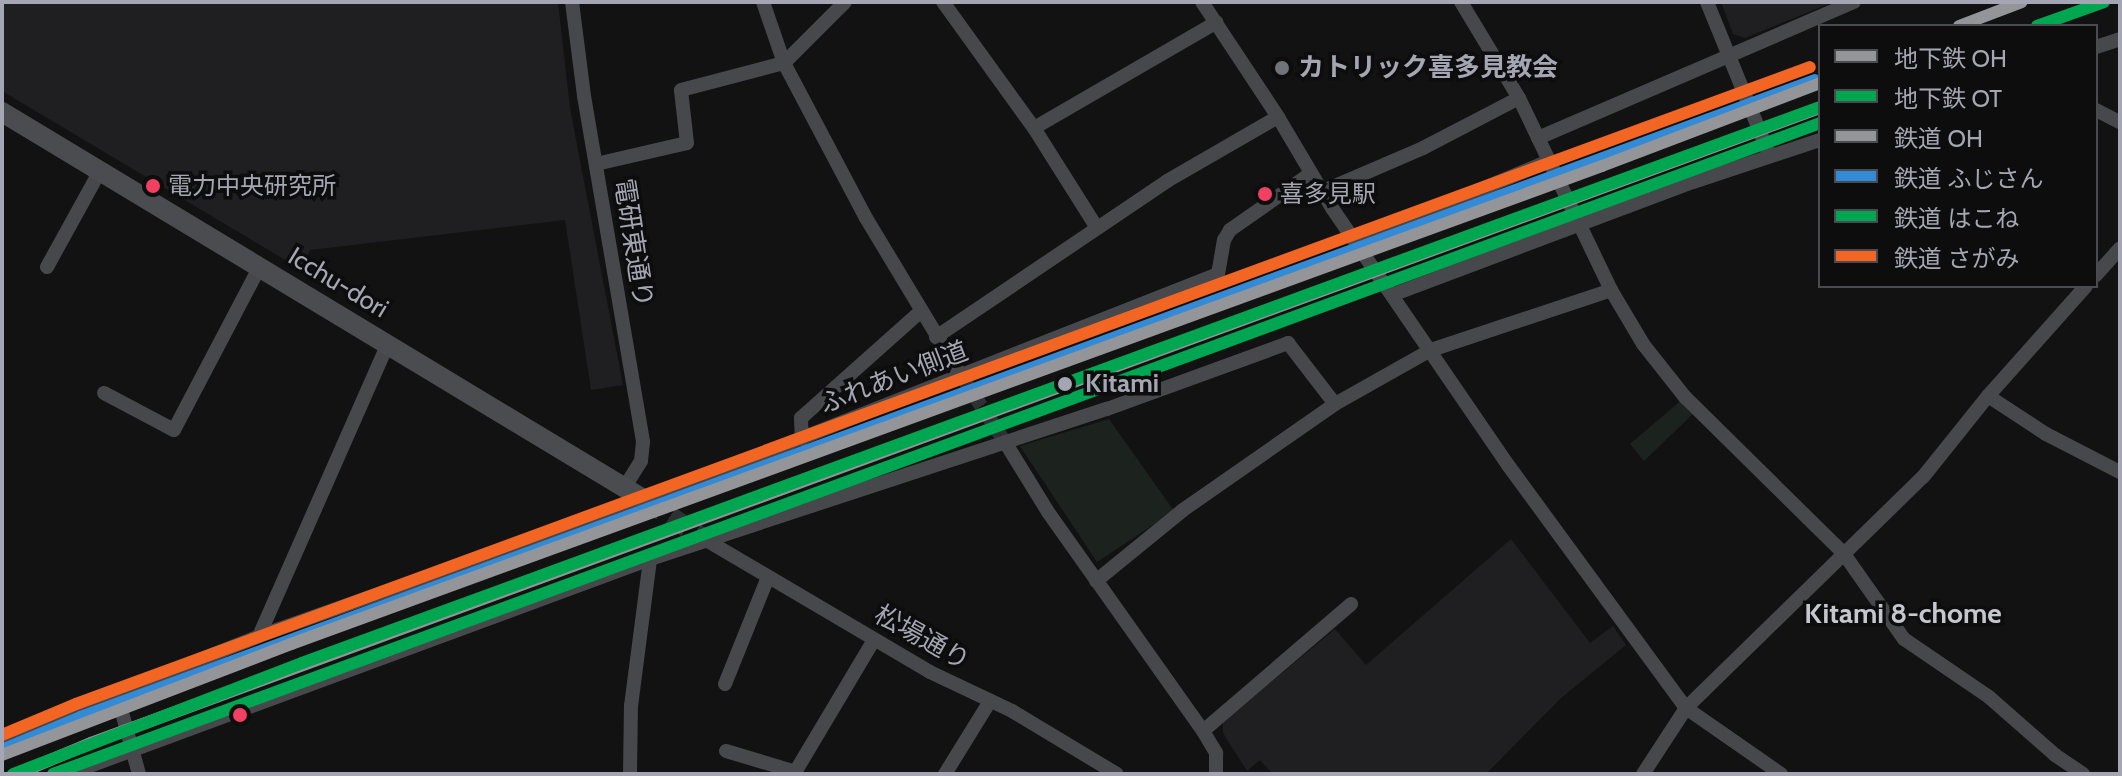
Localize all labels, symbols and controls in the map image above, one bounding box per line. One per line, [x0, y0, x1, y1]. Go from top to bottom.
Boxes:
legend [1818, 24, 2098, 288]
text: 地下鉄 OH [1894, 44, 2007, 73]
place label: カトリック喜多見教会 [1298, 52, 1558, 84]
marker: カトリック喜多見教会 [1273, 59, 1291, 77]
text: 地下鉄 OT [1894, 84, 2002, 113]
text: 鉄道 OH [1894, 124, 1983, 153]
text: 鉄道 ふじさん [1894, 164, 2043, 193]
place label: 電力中央研究所 [168, 172, 336, 200]
street label: 電研東通り [607, 176, 659, 310]
marker: 電力中央研究所 [145, 178, 161, 194]
place label: 喜多見駅 [1280, 180, 1376, 208]
marker: 喜多見駅 [1257, 186, 1273, 202]
text: 鉄道 はこね [1894, 204, 2019, 233]
street label: Icchu-dori [282, 241, 394, 325]
text: 鉄道 さがみ [1894, 244, 2019, 273]
street label: ふれあい側道 [816, 335, 972, 421]
place label: Kitami [1085, 368, 1159, 400]
marker: Kitami [1052, 371, 1078, 397]
district label: Kitami 8-chome [1804, 596, 2002, 630]
street label: 松場通り [869, 599, 975, 677]
unlabelled marker [232, 707, 248, 723]

